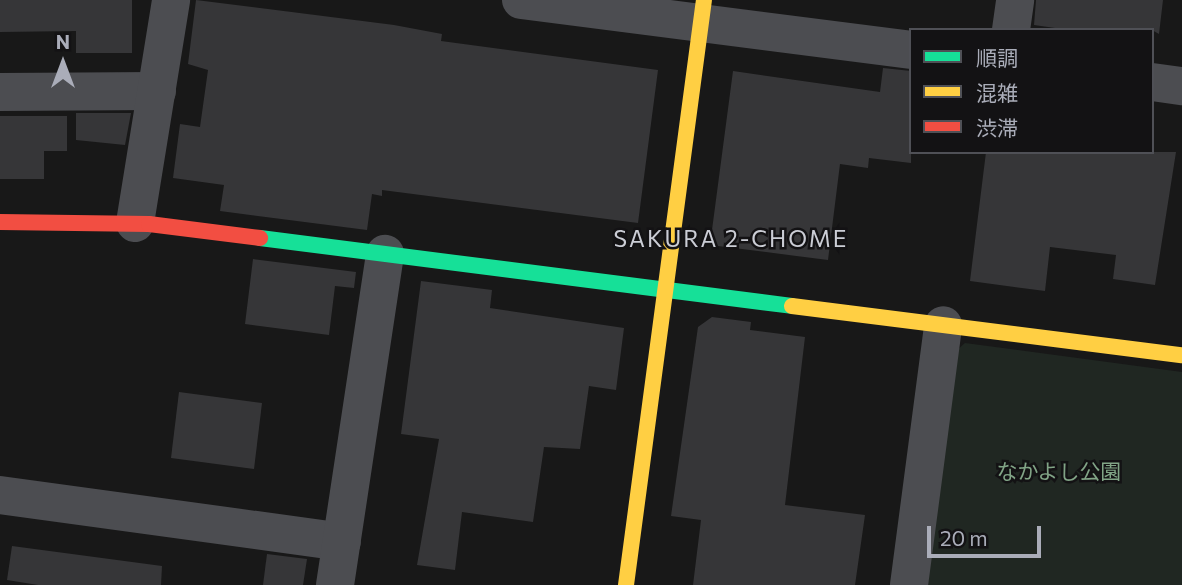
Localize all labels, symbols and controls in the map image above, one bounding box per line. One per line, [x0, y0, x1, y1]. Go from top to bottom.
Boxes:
north arrow [28, 28, 98, 98]
legend [909, 28, 1154, 154]
text: N [56, 30, 70, 53]
text: 順調 [976, 45, 1018, 70]
text: 混雑 [976, 80, 1018, 105]
text: 渋滞 [976, 115, 1018, 140]
district label: SAKURA 2-CHOME [615, 224, 847, 252]
park label: なかよし公園 [996, 458, 1122, 484]
scale bar [930, 512, 1044, 556]
text: 20 m [940, 525, 988, 550]

